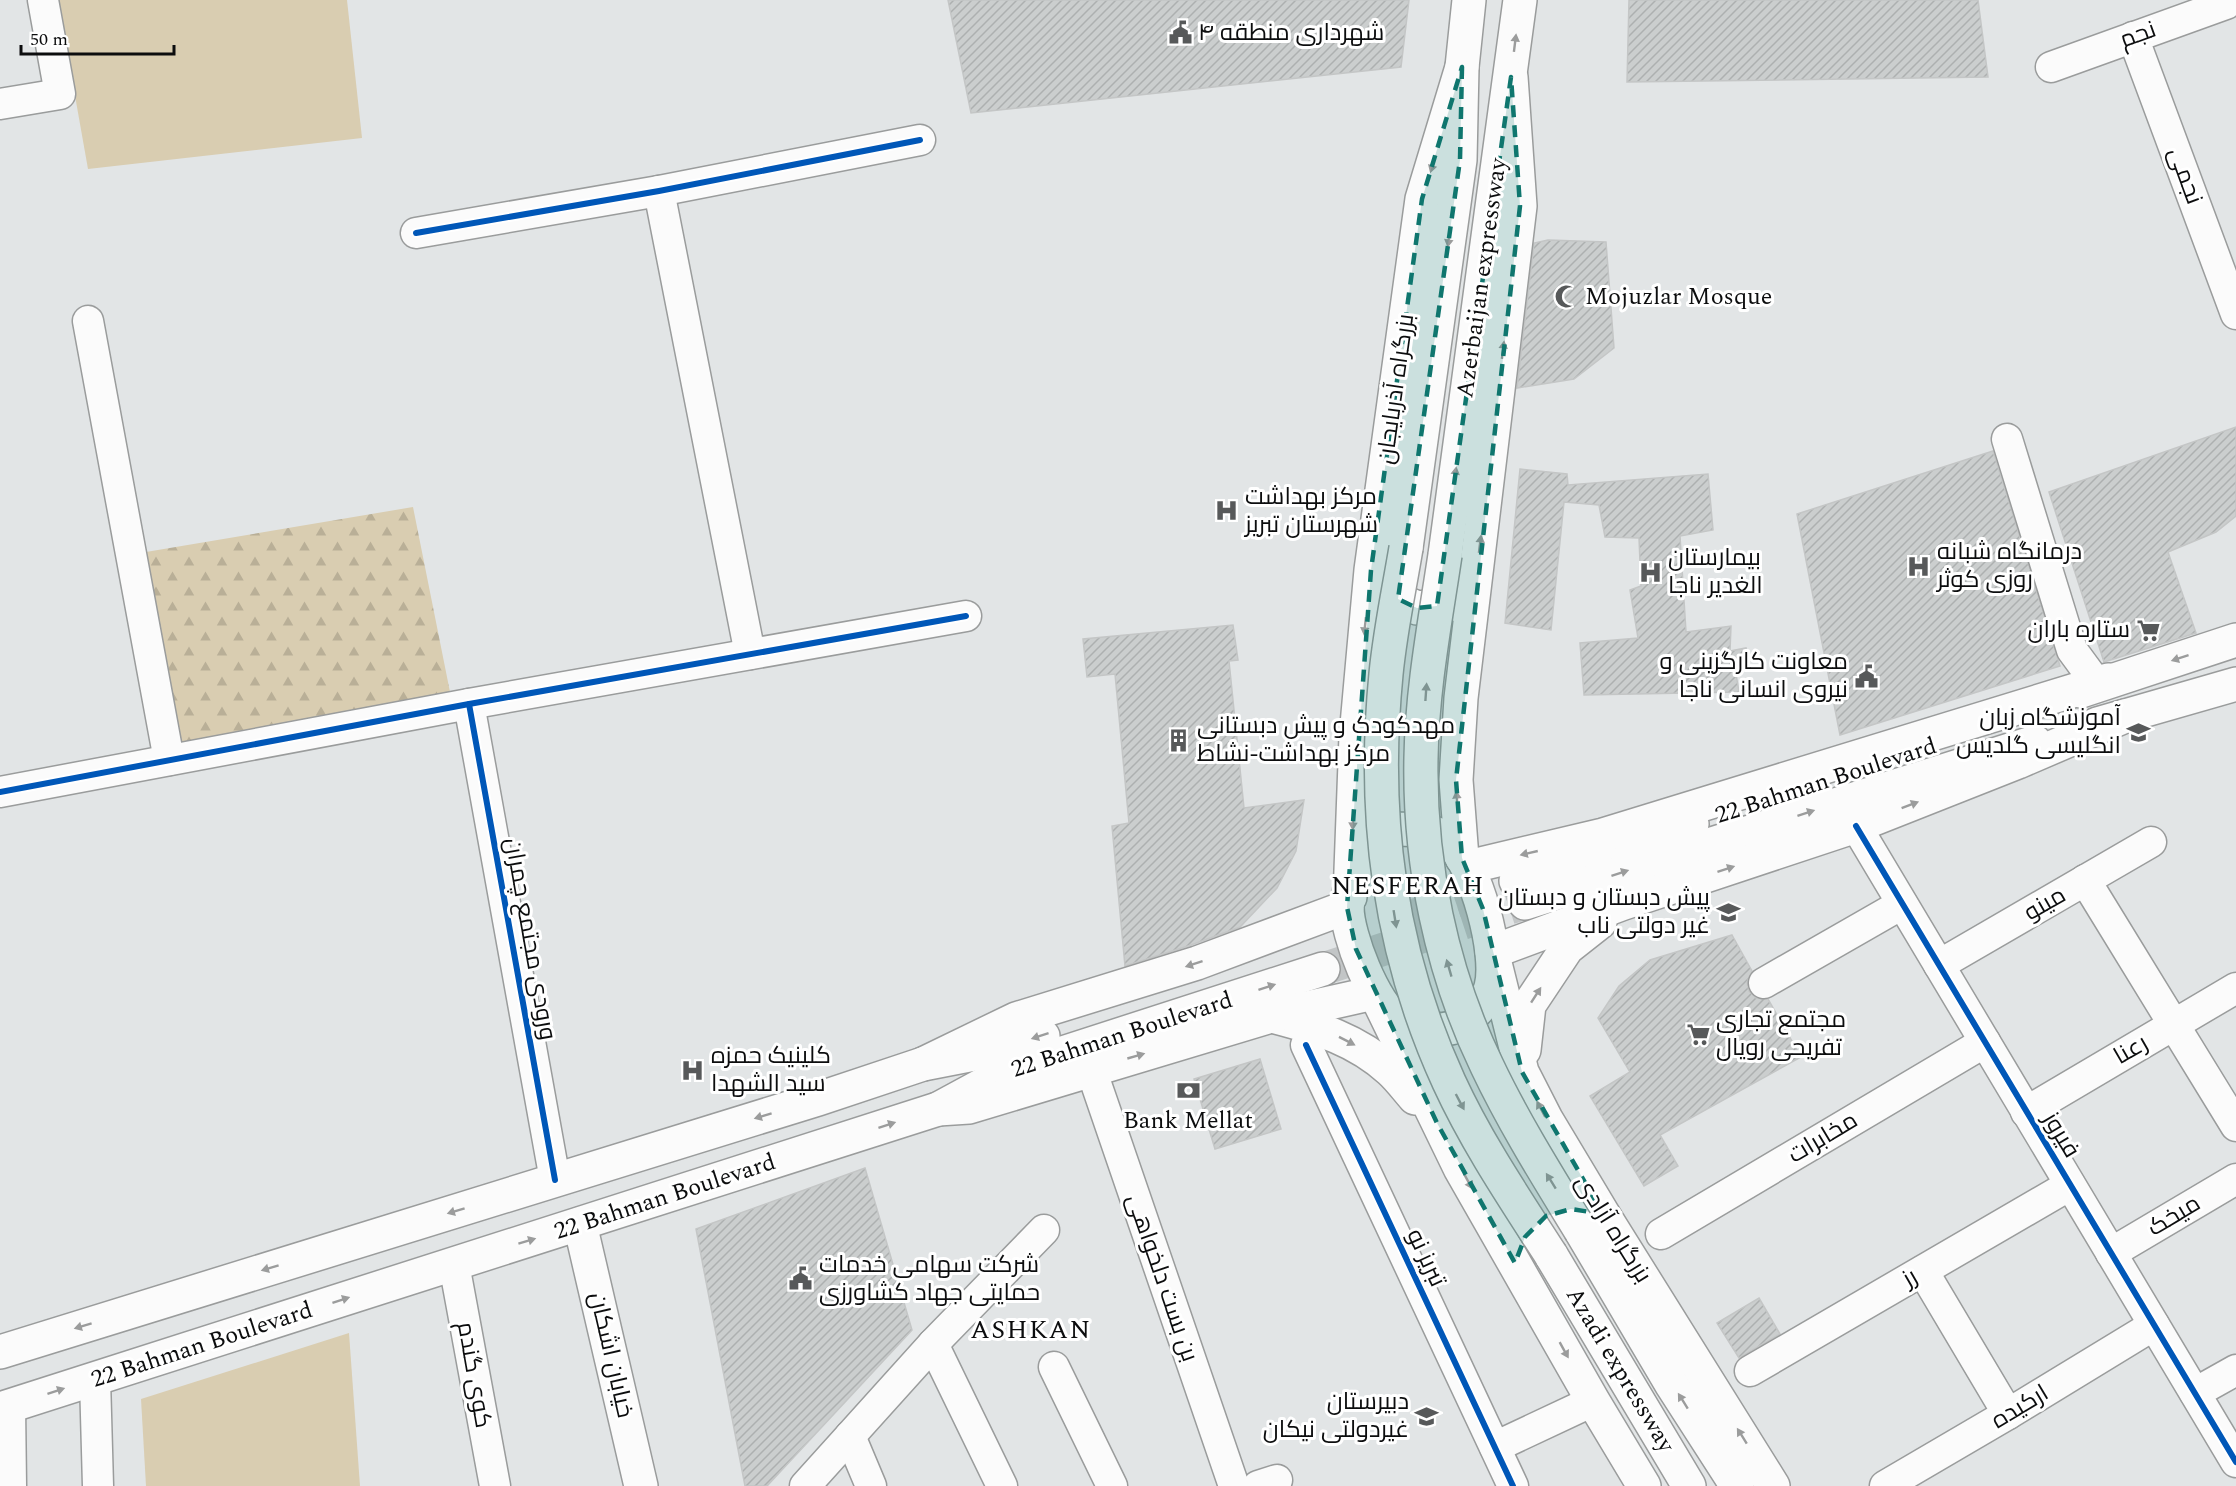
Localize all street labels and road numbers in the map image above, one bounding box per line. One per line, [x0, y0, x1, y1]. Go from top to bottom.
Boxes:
street label: نجم [2115, 12, 2161, 58]
street label: نجمی [2158, 142, 2212, 210]
street label: Azerbaijan expressway [1447, 154, 1517, 400]
street label: بزرگراه آذربایجان [1368, 311, 1424, 467]
street label: 22 Bahman Boulevard [1711, 728, 1941, 834]
street label: ورودی مجتمع چمران [494, 835, 566, 1043]
street label: مینو [2017, 878, 2073, 930]
street label: 22 Bahman Boulevard [1007, 982, 1237, 1088]
street label: رعنا [2107, 1026, 2155, 1074]
street label: مخابرات [1781, 1103, 1865, 1173]
street label: فیروز [2032, 1103, 2089, 1165]
street label: 22 Bahman Boulevard [550, 1144, 780, 1250]
street label: بزرگراه آزادی [1565, 1168, 1661, 1290]
street label: میخک [2140, 1186, 2208, 1246]
street label: بن بست دلخواهی [1116, 1189, 1208, 1367]
street label: تبریز نو [1397, 1223, 1455, 1294]
street label: رز [1894, 1259, 1924, 1298]
street label: Azadi expressway [1556, 1280, 1684, 1461]
street label: خیابان اشکان [579, 1289, 643, 1421]
street label: 22 Bahman Boulevard [87, 1292, 317, 1398]
street label: کوی گندم [447, 1319, 501, 1431]
street label: ارکیده [1984, 1376, 2056, 1438]

